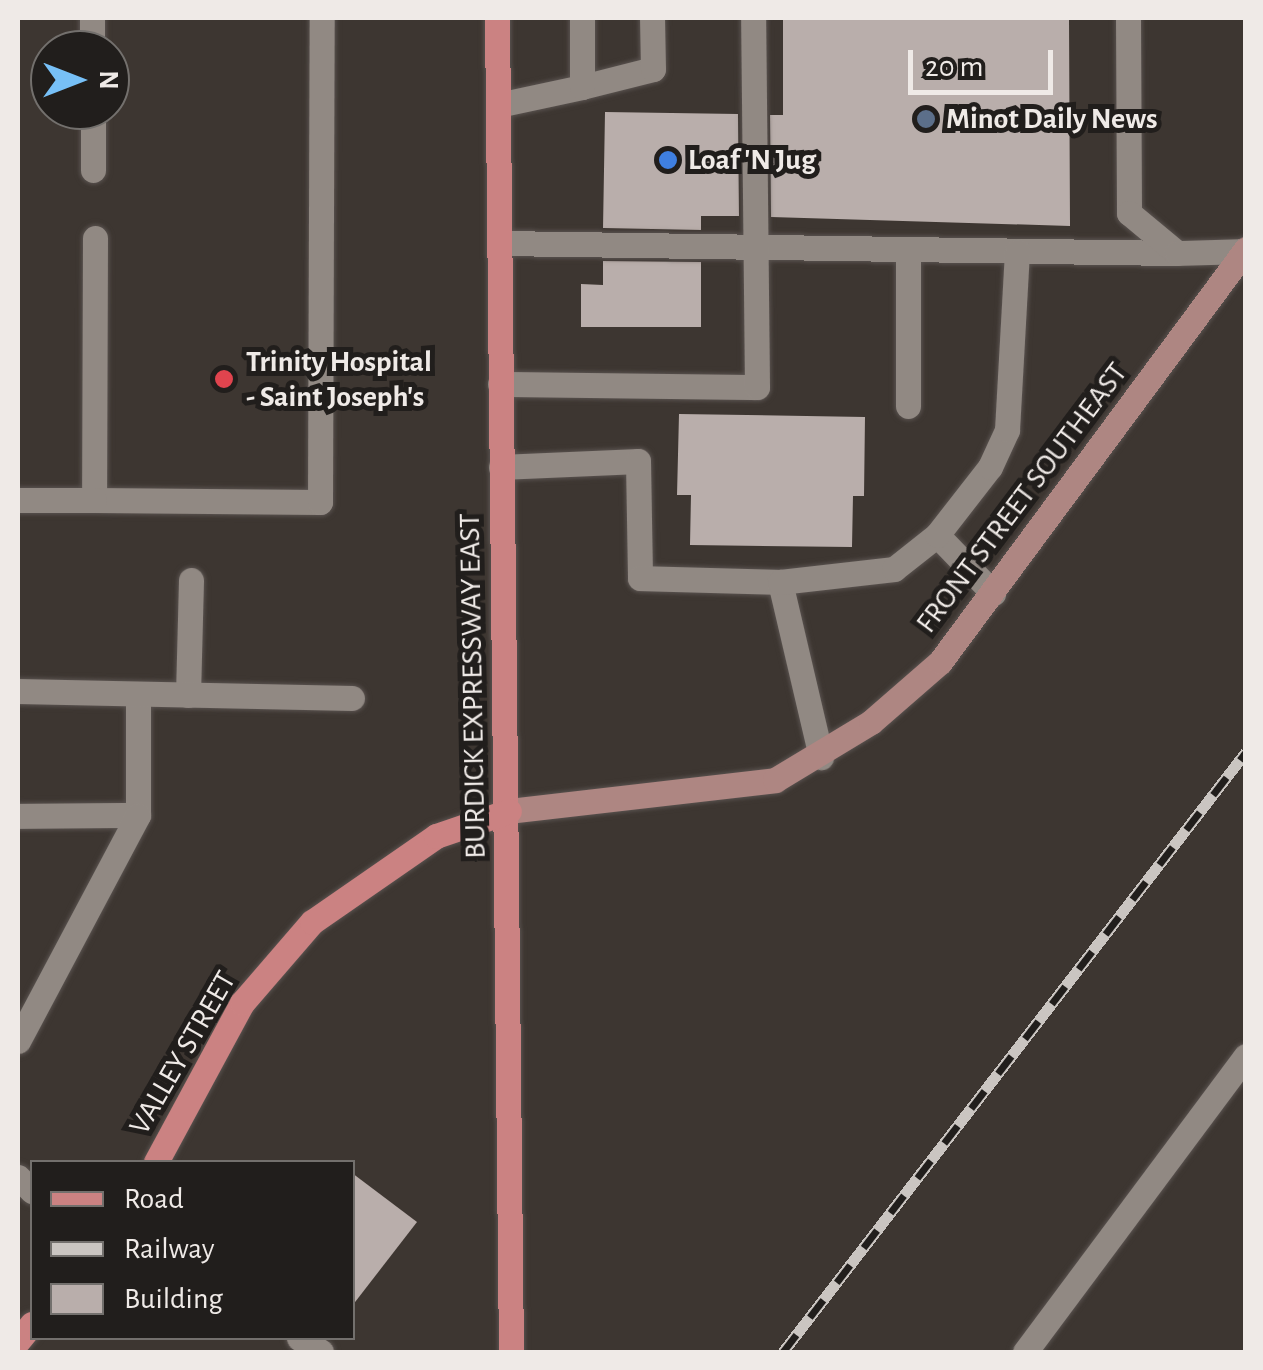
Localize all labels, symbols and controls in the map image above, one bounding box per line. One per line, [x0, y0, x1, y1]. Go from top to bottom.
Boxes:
north arrow [30, 30, 130, 130]
scale bar [913, 30, 1058, 92]
text: 20 m [925, 52, 983, 82]
text: N [94, 70, 122, 90]
place label: Minot Daily News [946, 101, 1158, 137]
marker: Minot Daily News [915, 108, 937, 130]
place label: Loaf 'N Jug [688, 142, 816, 178]
marker: Loaf 'N Jug [657, 149, 679, 171]
place label: Trinity Hospital - Saint Joseph's [246, 344, 432, 414]
street label: FRONT STREET SOUTHEAST [909, 356, 1135, 640]
marker: Trinity Hospital - Saint Joseph's [211, 366, 237, 392]
street label: BURDICK EXPRESSWAY EAST [452, 513, 494, 859]
street label: VALLEY STREET [122, 965, 244, 1141]
legend [30, 1160, 355, 1340]
text: Road [124, 1184, 184, 1214]
text: Railway [124, 1234, 215, 1264]
text: Building [124, 1284, 223, 1314]

